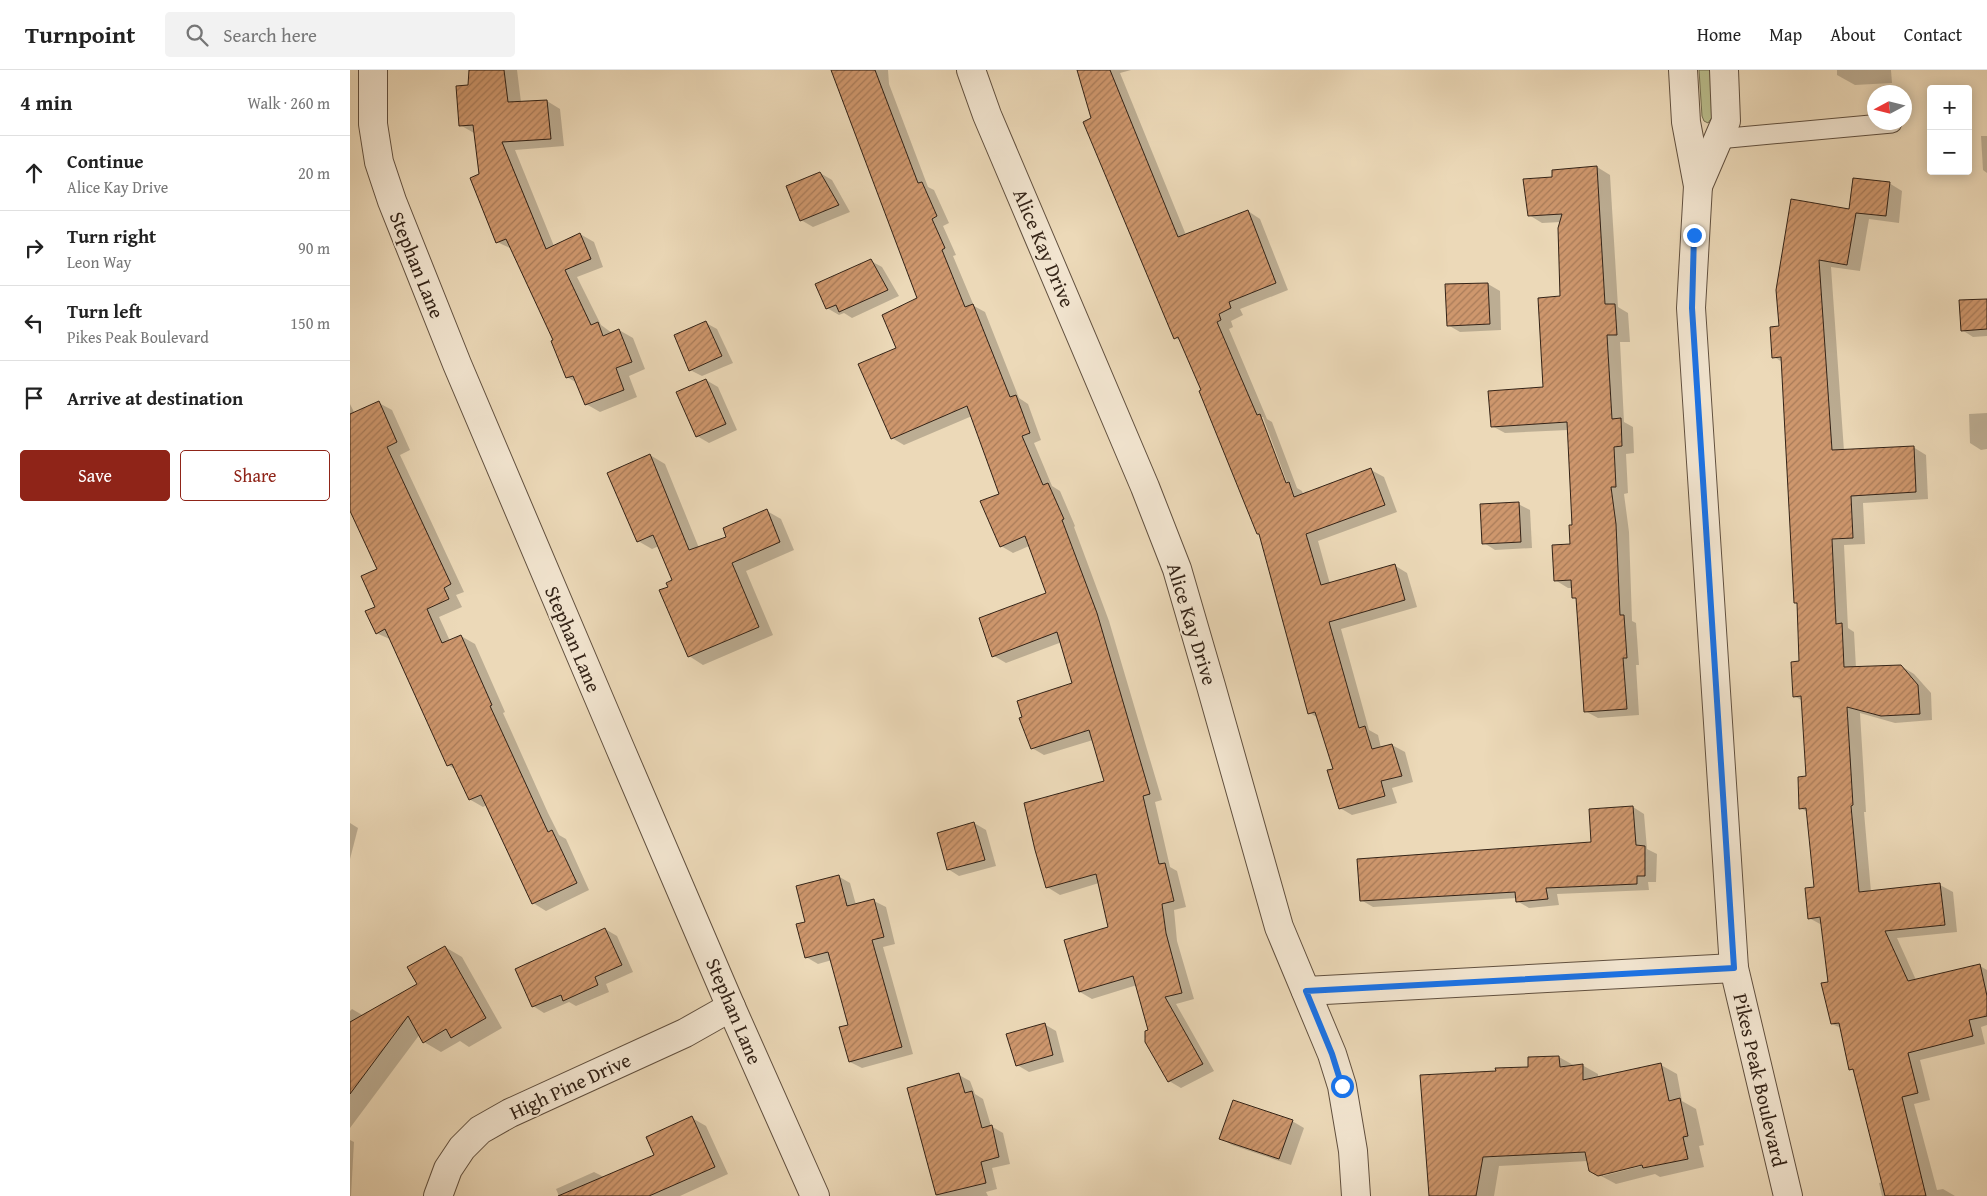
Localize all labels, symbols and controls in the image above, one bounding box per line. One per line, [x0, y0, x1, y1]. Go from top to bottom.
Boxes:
search box [165, 12, 515, 57]
text: Turnpoint [25, 17, 135, 52]
icon: search [183, 21, 211, 49]
text: Search here [223, 21, 317, 49]
text: Home [1697, 21, 1741, 48]
text: Map [1769, 21, 1802, 48]
text: About [1830, 21, 1876, 48]
text: Contact [1904, 21, 1962, 48]
north arrow [1867, 85, 1912, 130]
map controls [1927, 85, 1972, 175]
button: + [1927, 85, 1972, 130]
text: 4 min [20, 87, 72, 118]
text: Walk · 260 m [247, 91, 330, 115]
button: − [1927, 130, 1972, 175]
text: Continue [67, 147, 144, 175]
icon: ahead [20, 159, 48, 187]
text: 20 m [298, 161, 330, 185]
text: Alice Kay Drive [67, 175, 168, 199]
street label: Alice Kay Drive [1006, 184, 1083, 312]
street label: Stephan Lane [383, 207, 452, 323]
text: Turn right [67, 222, 156, 250]
route end [1683, 224, 1706, 247]
icon: right [20, 234, 48, 262]
text: 90 m [298, 236, 330, 260]
text: Leon Way [67, 250, 131, 274]
text: Turn left [67, 297, 142, 325]
icon: left [20, 309, 48, 337]
text: 150 m [290, 311, 330, 335]
text: Pikes Peak Boulevard [67, 325, 209, 349]
icon: arrive [20, 384, 48, 412]
text: Arrive at destination [67, 384, 243, 412]
button: Save [20, 450, 170, 501]
button: Share [180, 450, 330, 501]
street label: Alice Kay Drive [1160, 559, 1225, 689]
street label: Stephan Lane [538, 581, 609, 697]
street label: Stephan Lane [699, 953, 770, 1069]
street label: Pikes Peak Boulevard [1726, 990, 1795, 1170]
street label: High Pine Drive [504, 1045, 635, 1126]
route start [1331, 1075, 1354, 1098]

